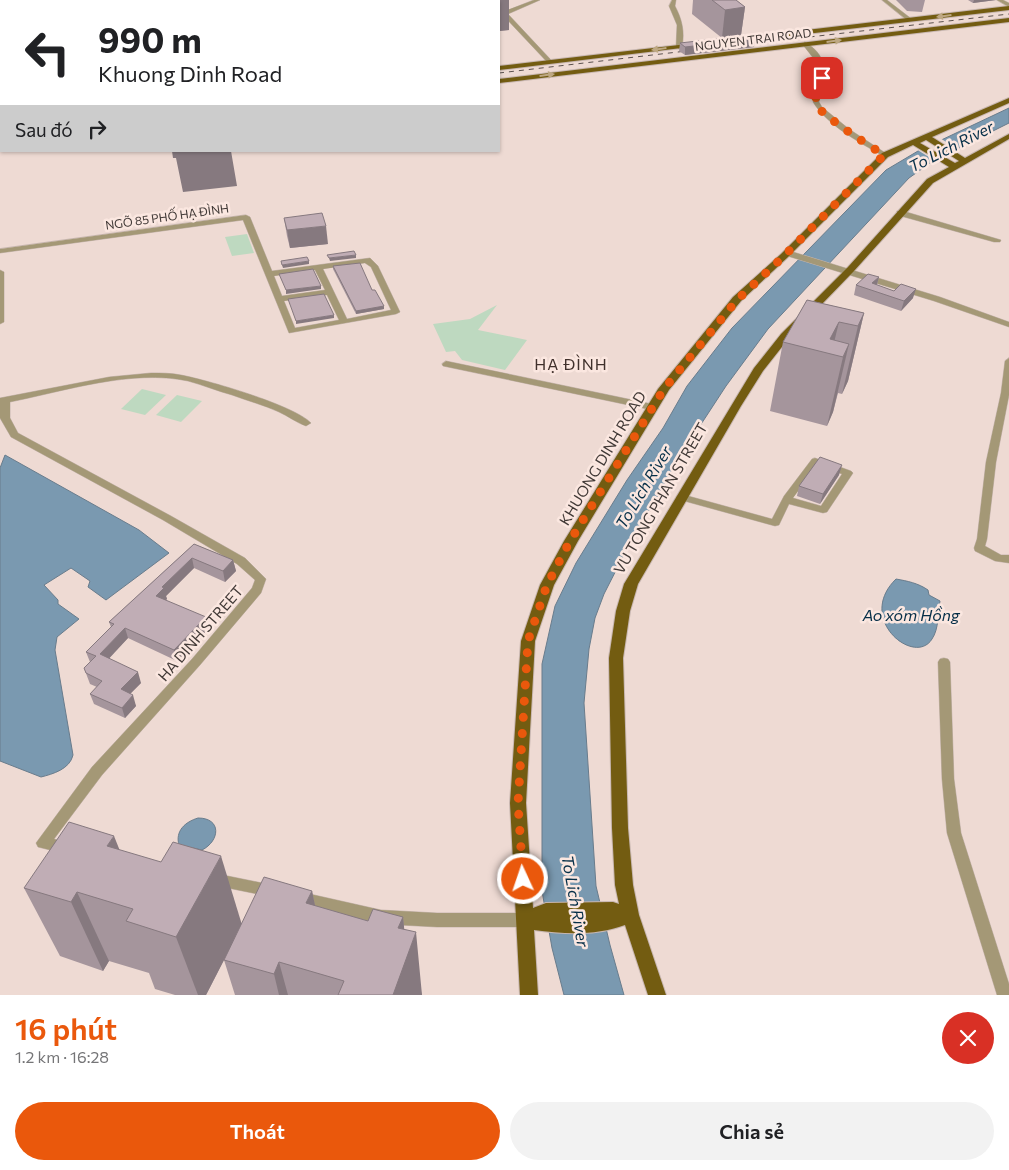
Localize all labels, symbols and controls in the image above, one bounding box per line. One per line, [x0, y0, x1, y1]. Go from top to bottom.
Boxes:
one-way arrow [936, 12, 952, 20]
text: 990 m [98, 17, 202, 60]
icon: left [15, 20, 80, 85]
street label: NGUYEN TRAI ROAD [694, 25, 812, 53]
one-way arrow [826, 37, 842, 45]
one-way arrow [651, 45, 667, 53]
pin [801, 57, 843, 99]
text: Khuong Dinh Road [98, 60, 282, 87]
icon: arrive [808, 64, 836, 92]
one-way arrow [539, 71, 555, 79]
icon: right [83, 115, 111, 143]
water label: To Lich River [905, 116, 997, 176]
text: Sau đó [15, 118, 73, 141]
street label: NGÕ 85 PHỐ HẠ ĐÌNH [104, 199, 230, 232]
district label: HẠ ĐÌNH [534, 354, 608, 373]
street label: KHUONG DINH ROAD [555, 388, 649, 528]
street label: VU TONG PHAN STREET [609, 419, 711, 577]
water label: To Lich River [611, 442, 675, 532]
street label: HA DINH STREET [154, 581, 247, 684]
water label: Ao xóm Hồng [861, 605, 961, 624]
position arrow [496, 852, 548, 904]
water label: To Lich River [559, 854, 594, 949]
text: 16 phút [15, 1009, 117, 1046]
button: close [942, 1012, 994, 1064]
text: 1.2 km · 16:28 [15, 1047, 109, 1066]
button: Thoát [15, 1102, 500, 1160]
button: Chia sẻ [510, 1102, 994, 1160]

